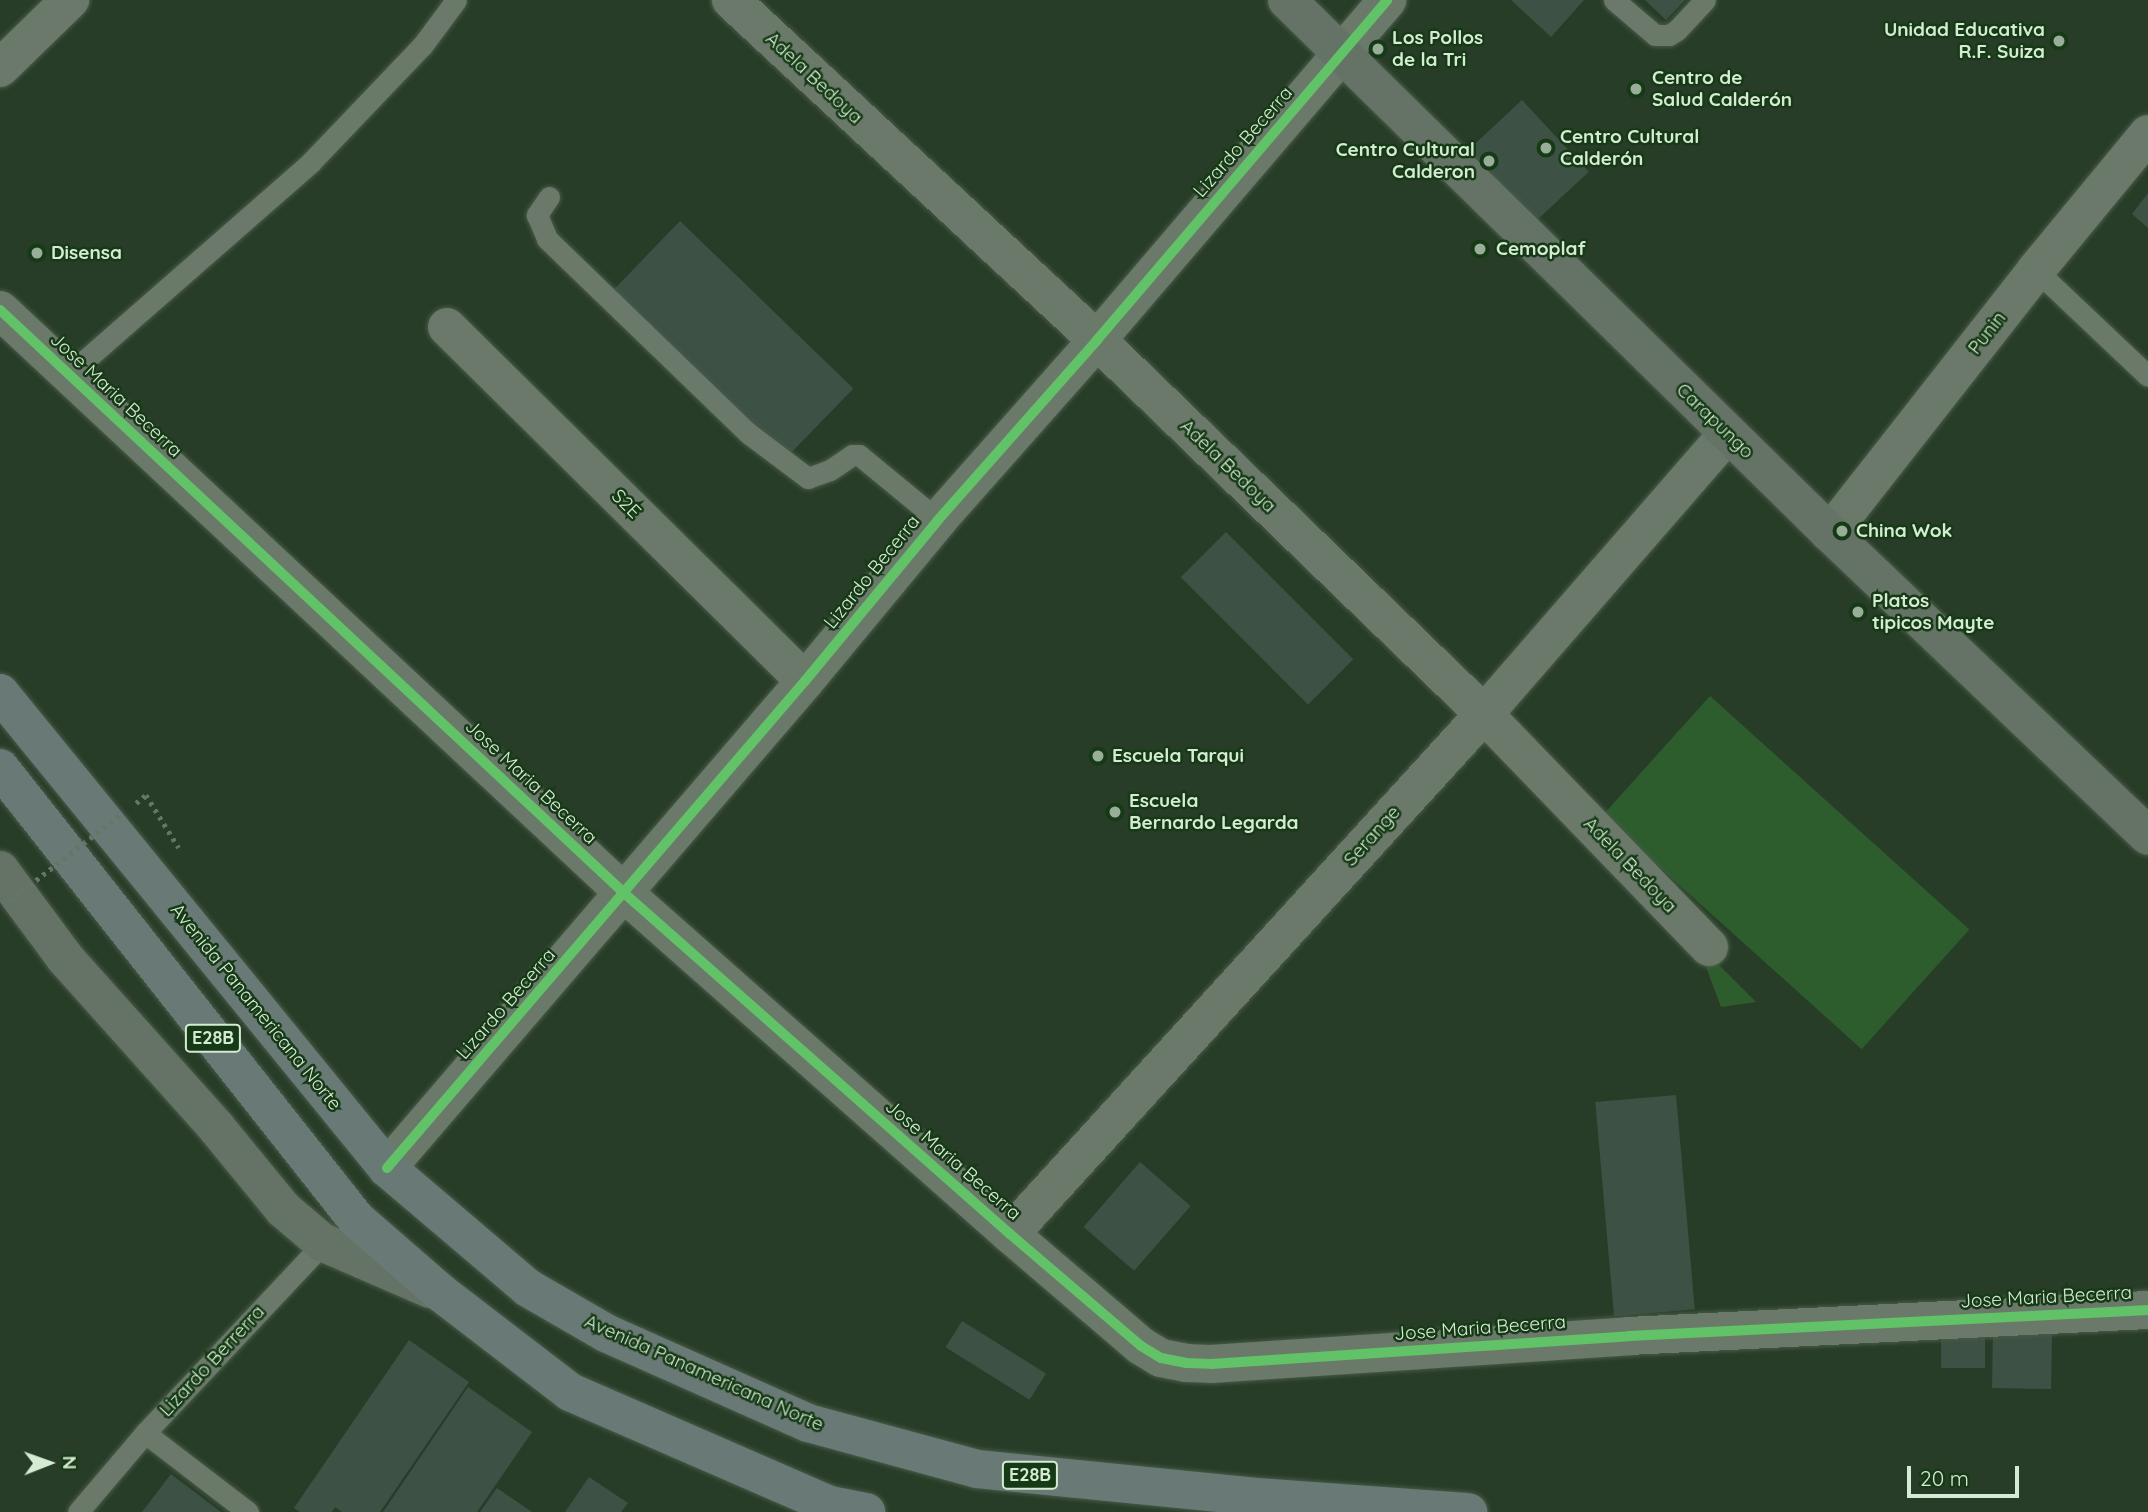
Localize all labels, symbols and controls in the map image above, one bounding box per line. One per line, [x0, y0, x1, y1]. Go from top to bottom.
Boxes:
place label: Unidad Educativa R.F. Suiza [1884, 19, 2045, 63]
street label: Adela Bedoya [761, 27, 867, 129]
place label: Los Pollos de la Tri [1392, 27, 1483, 71]
marker: Unidad Educativa R.F. Suiza [2051, 33, 2067, 49]
marker: Los Pollos de la Tri [1370, 41, 1386, 57]
place label: Centro de Salud Calderón [1652, 67, 1792, 111]
marker: Centro de Salud Calderón [1626, 79, 1646, 99]
street label: Lizardo Becerra [1189, 82, 1297, 202]
place label: Centro Cultural Calderón [1560, 126, 1699, 170]
place label: Centro Cultural Calderon [1336, 139, 1475, 183]
marker: Centro Cultural Calderón [1538, 140, 1554, 156]
marker: Centro Cultural Calderon [1481, 153, 1497, 169]
place label: Cemoplaf [1496, 238, 1586, 260]
marker: Cemoplaf [1470, 239, 1490, 259]
place label: Disensa [51, 242, 122, 264]
marker: Disensa [29, 245, 45, 261]
street label: Punin [1963, 307, 2011, 359]
street label: Jose Maria Becerra [45, 328, 187, 462]
street label: Carapungo [1672, 378, 1758, 464]
street label: Adela Bedoya [1175, 415, 1281, 517]
street label: S2E [607, 485, 645, 523]
street label: Lizardo Becerra [819, 511, 925, 633]
place label: China Wok [1856, 520, 1952, 542]
marker: China Wok [1834, 523, 1850, 539]
place label: Platos tipicos Mayte [1872, 590, 1994, 634]
marker: Platos tipicos Mayte [1850, 604, 1866, 620]
street label: Jose Maria Becerra [460, 715, 602, 849]
place label: Escuela Tarqui [1112, 745, 1244, 767]
marker: Escuela Tarqui [1090, 748, 1106, 764]
place label: Escuela Bernardo Legarda [1129, 790, 1299, 834]
street label: Serange [1339, 801, 1405, 871]
marker: Escuela Bernardo Legarda [1107, 804, 1123, 820]
street label: Adela Bedoya [1579, 812, 1681, 918]
street label: Avenida Panamericana Norte [166, 899, 346, 1115]
street label: Lizardo Becerra [452, 944, 560, 1064]
road number: E28B [183, 1023, 243, 1052]
street label: Jose Maria Becerra [881, 1095, 1025, 1225]
street label: Jose Maria Becerra [1959, 1281, 2133, 1313]
street label: Lizardo Berrerra [155, 1301, 269, 1421]
street label: Avenida Panamericana Norte [581, 1310, 827, 1436]
street label: Jose Maria Becerra [1393, 1311, 1567, 1345]
north arrow [14, 1428, 84, 1498]
scale bar [1910, 1452, 2022, 1496]
text: N [58, 1455, 82, 1470]
road number: E28B [1000, 1460, 1060, 1490]
text: 20 m [1920, 1465, 1969, 1491]

